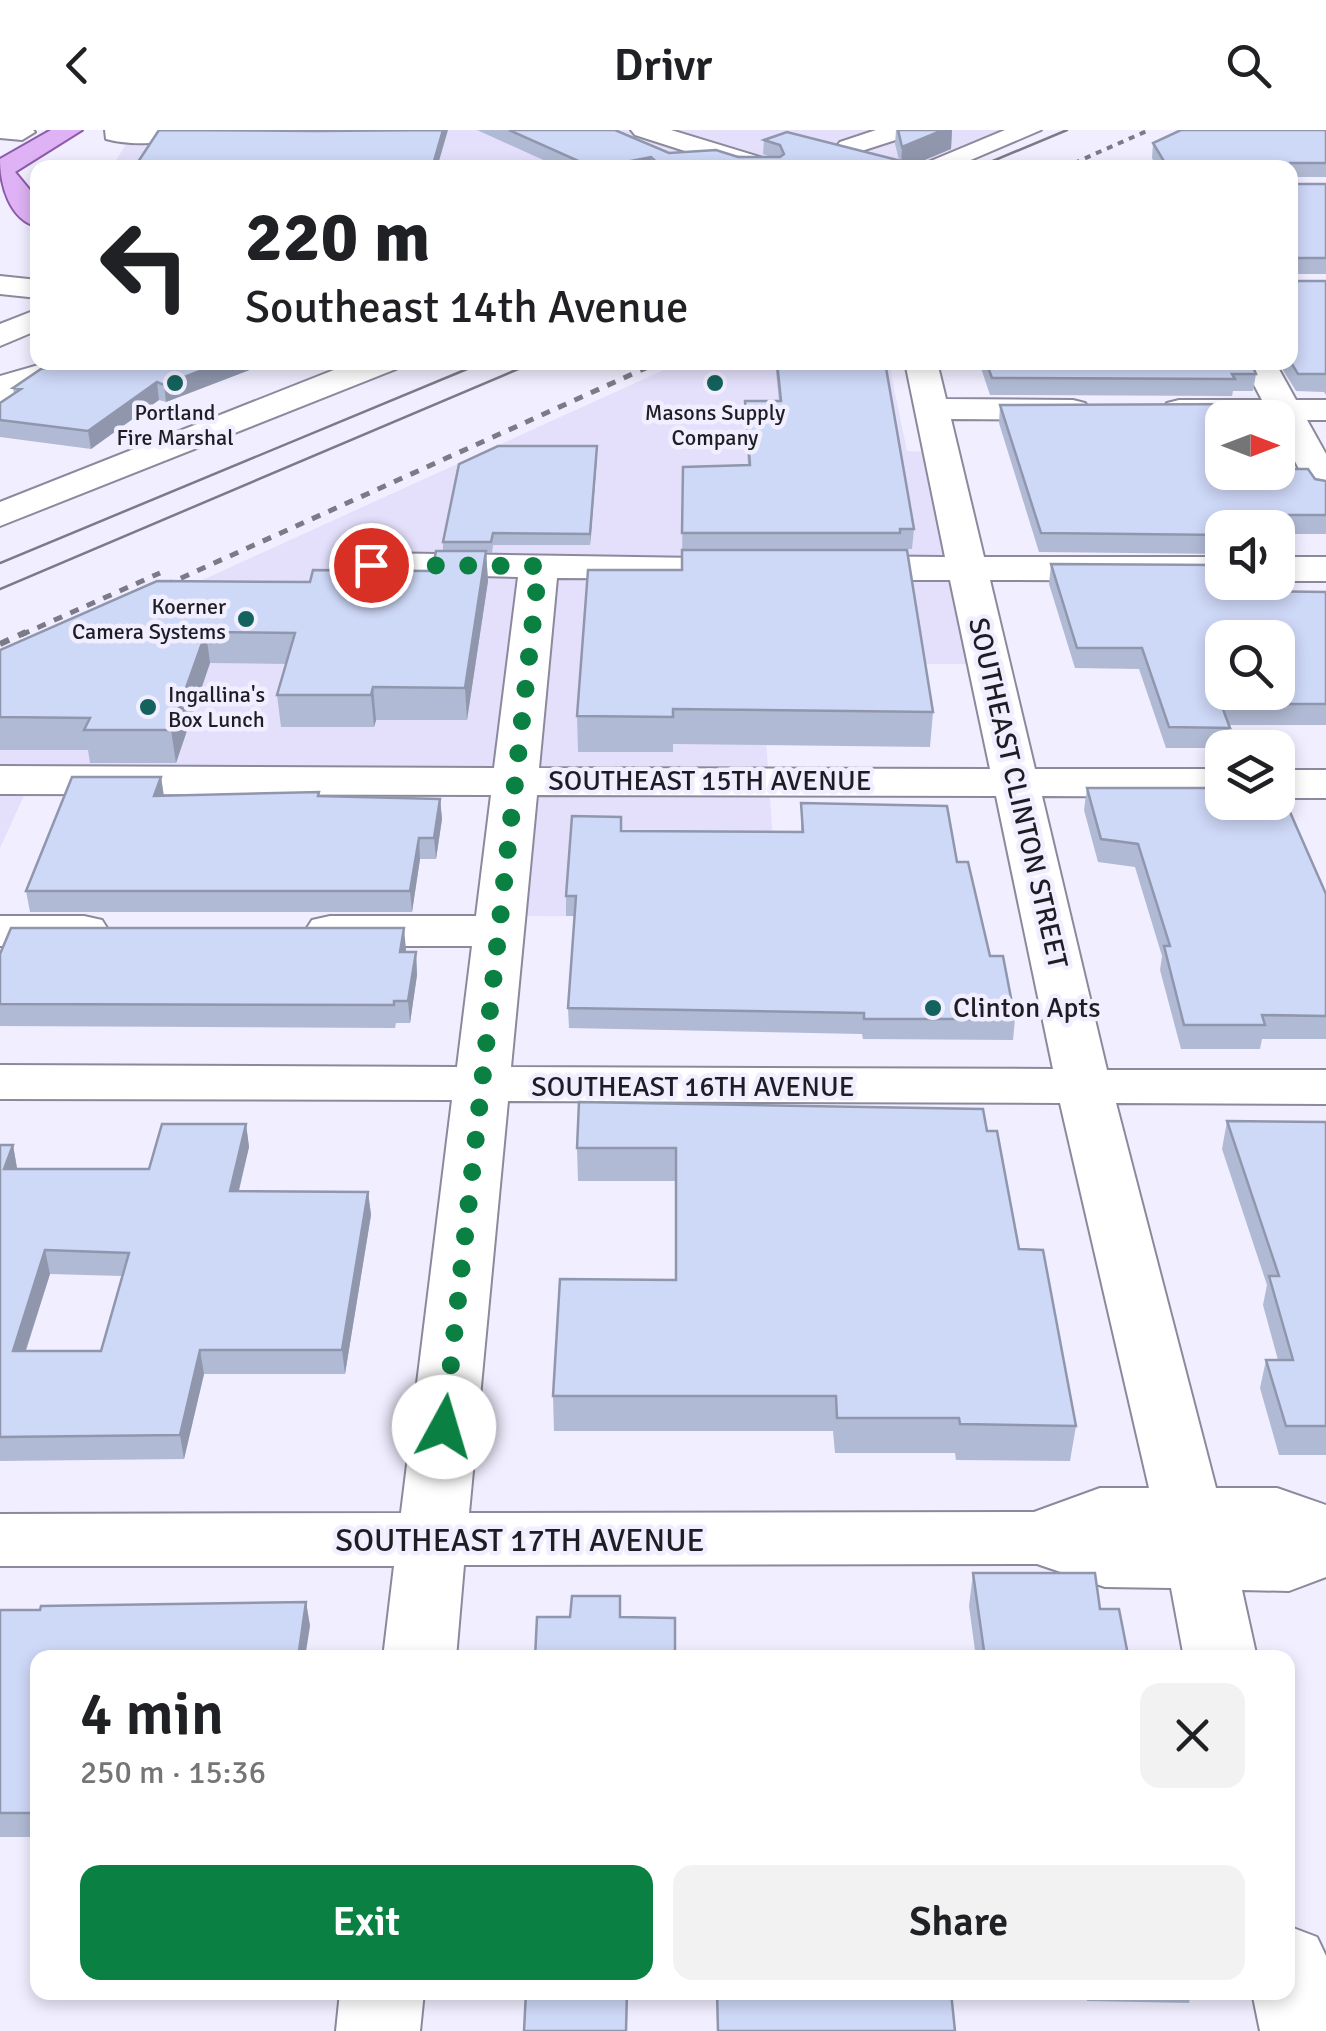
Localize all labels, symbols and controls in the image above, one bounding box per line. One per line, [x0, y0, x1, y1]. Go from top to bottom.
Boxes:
icon: back [50, 38, 105, 93]
text: Drivr [614, 38, 712, 93]
icon: search [1221, 38, 1276, 93]
text: 220 m [245, 194, 430, 280]
icon: left [80, 200, 210, 330]
text: Southeast 14th Avenue [245, 280, 688, 335]
marker: Portland Fire Marshal [164, 372, 186, 394]
marker: Masons Supply Company [704, 372, 726, 394]
place label: Portland Fire Marshal [116, 399, 234, 451]
place label: Masons Supply Company [645, 399, 786, 451]
north arrow [1205, 400, 1295, 490]
map controls [1205, 400, 1295, 820]
button: sound [1205, 510, 1295, 600]
pin [329, 523, 414, 608]
icon: arrive [344, 538, 399, 593]
place label: Koerner Camera Systems [72, 593, 226, 645]
marker: Koerner Camera Systems [235, 608, 257, 630]
street label: SOUTHEAST CLINTON STREET [961, 614, 1075, 972]
button: search [1205, 620, 1295, 710]
place label: Ingallina's Box Lunch [168, 681, 265, 733]
marker: Ingallina's Box Lunch [137, 696, 159, 718]
button: layers [1205, 730, 1295, 820]
street label: SOUTHEAST 15TH AVENUE [548, 764, 872, 798]
place label: Clinton Apts [953, 991, 1100, 1025]
marker: Clinton Apts [922, 997, 944, 1019]
street label: SOUTHEAST 16TH AVENUE [531, 1070, 855, 1104]
position arrow [392, 1375, 496, 1479]
street label: SOUTHEAST 17TH AVENUE [335, 1521, 705, 1560]
text: 4 min [80, 1678, 224, 1752]
button: close [1140, 1683, 1245, 1788]
text: 250 m · 15:36 [80, 1753, 266, 1792]
button: Exit [80, 1865, 653, 1980]
button: Share [673, 1865, 1245, 1980]

